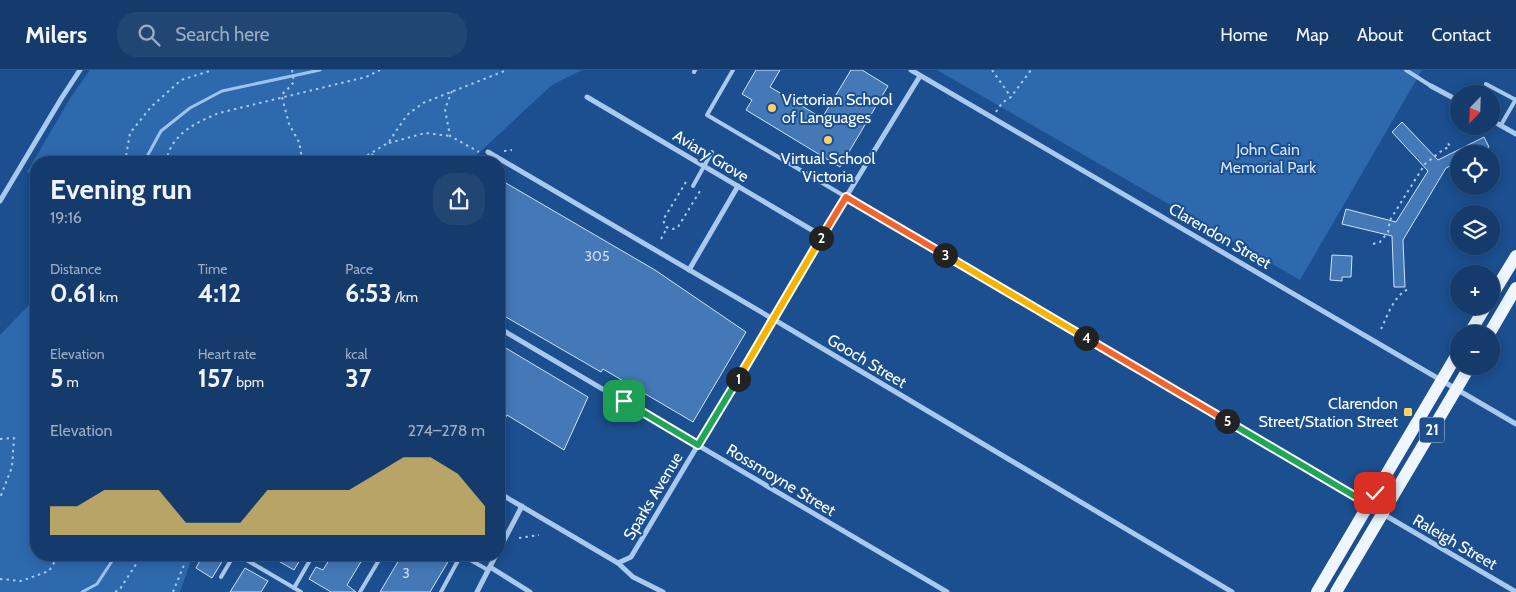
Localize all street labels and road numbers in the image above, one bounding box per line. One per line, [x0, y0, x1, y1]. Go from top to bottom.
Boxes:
street label: Aviary Grove [670, 126, 752, 186]
street label: Clarendon Street [1166, 199, 1275, 273]
street label: Gooch Street [824, 330, 911, 392]
road number: 21 [1420, 418, 1444, 442]
street label: Rossmoyne Street [723, 440, 840, 520]
street label: Sparks Avenue [619, 449, 687, 543]
street label: Raleigh Street [1410, 510, 1501, 574]

